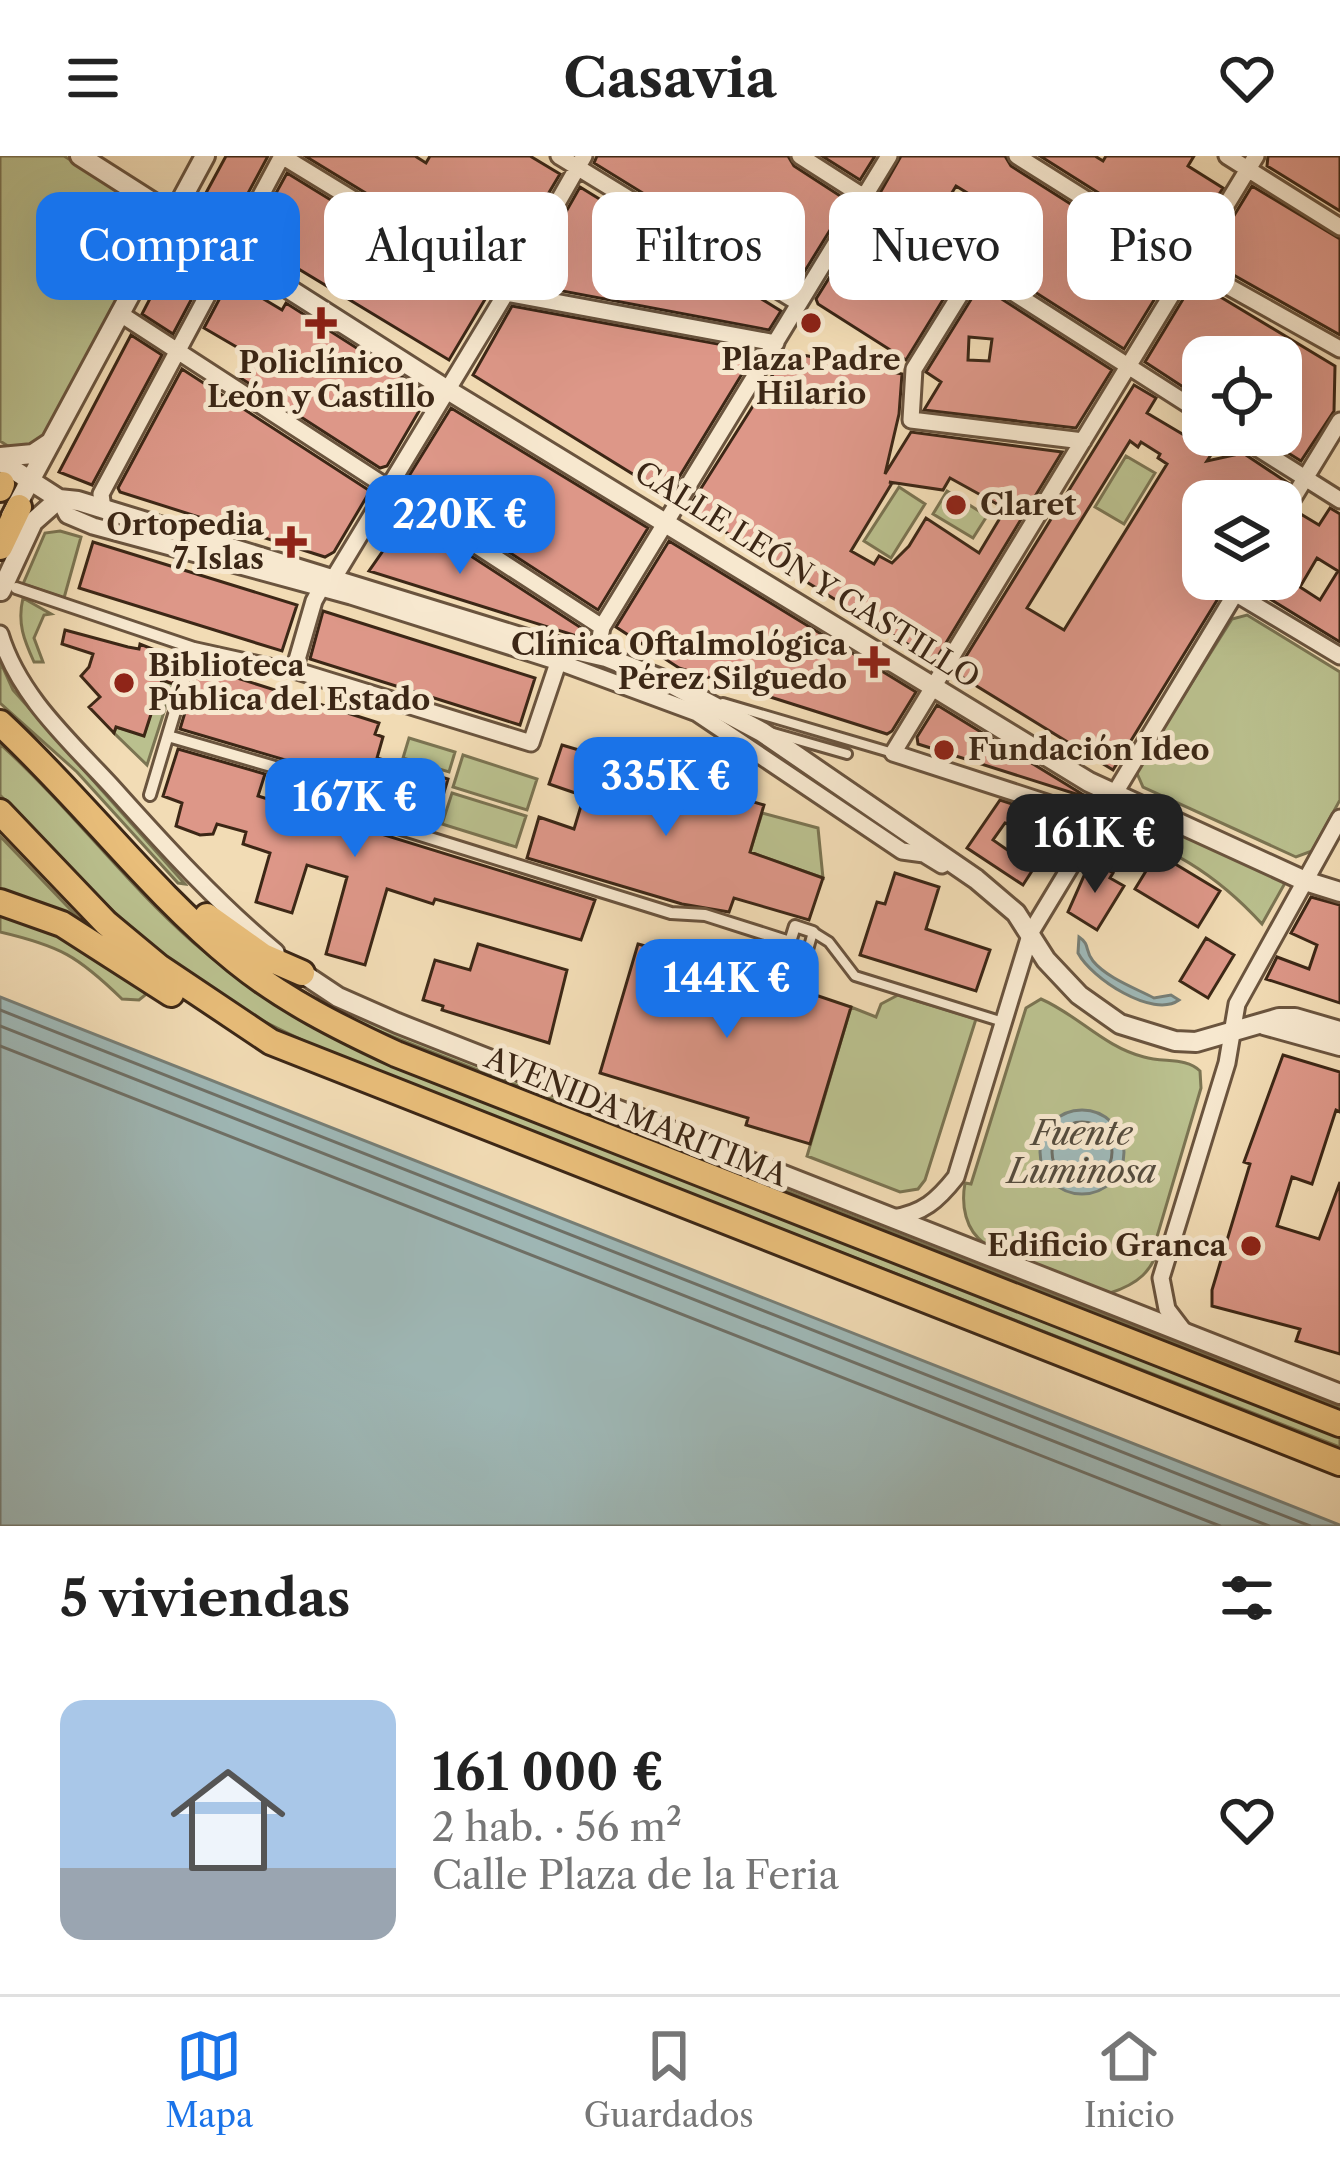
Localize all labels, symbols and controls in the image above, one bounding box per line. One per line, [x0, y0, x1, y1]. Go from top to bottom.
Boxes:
icon: menu [60, 45, 126, 111]
text: Casavia [563, 45, 777, 111]
icon: heart [1214, 45, 1280, 111]
chip: Comprar [36, 192, 300, 300]
chip: Alquilar [324, 192, 568, 300]
chip: Filtros [592, 192, 805, 300]
chip: Nuevo [829, 192, 1043, 300]
chip: Piso [1067, 192, 1235, 300]
marker: Policlínico León y Castillo [305, 307, 337, 339]
marker: Plaza Padre Hilario [798, 310, 824, 336]
map controls [1182, 336, 1302, 600]
button: locate [1182, 336, 1302, 456]
place label: Plaza Padre Hilario [721, 341, 901, 412]
place label: Policlínico León y Castillo [207, 344, 435, 415]
street label: CALLE LEÓN Y CASTILLO [628, 453, 986, 696]
pin: 220K € [362, 475, 558, 577]
button: layers [1182, 480, 1302, 600]
place label: Claret [980, 486, 1076, 523]
text: 220K € [392, 490, 528, 538]
marker: Claret [943, 492, 969, 518]
place label: Ortopedia 7 Islas [106, 506, 265, 577]
marker: Ortopedia 7 Islas [275, 526, 307, 558]
place label: Clínica Oftalmológica Pérez Silguedo [511, 626, 848, 697]
marker: Clínica Oftalmológica Pérez Silguedo [858, 646, 890, 678]
place label: Biblioteca Pública del Estado [148, 647, 430, 718]
marker: Biblioteca Pública del Estado [111, 670, 137, 696]
place label: Fundación Ideo [968, 731, 1209, 768]
pin: 335K € [568, 737, 764, 839]
marker: Fundación Ideo [931, 737, 957, 763]
text: 335K € [601, 752, 731, 800]
pin: 167K € [257, 758, 453, 860]
text: 167K € [292, 773, 418, 821]
pin: 161K € [997, 794, 1193, 896]
text: 161K € [1033, 809, 1157, 857]
pin: 144K € [629, 939, 825, 1041]
text: 144K € [663, 954, 791, 1002]
street label: AVENIDA MARITIMA [479, 1039, 793, 1194]
water label: Fuente Luminosa [1004, 1113, 1157, 1192]
place label: Edificio Granca [987, 1227, 1228, 1264]
marker: Edificio Granca [1238, 1233, 1264, 1259]
icon: filters [1214, 1565, 1280, 1631]
text: 5 viviendas [60, 1567, 350, 1629]
text: 161 000 € [432, 1741, 664, 1803]
icon: home [156, 1748, 300, 1892]
icon: heart [1214, 1787, 1280, 1853]
text: 2 hab. · 56 m² [432, 1803, 682, 1851]
text: Calle Plaza de la Feria [432, 1851, 839, 1899]
tab: Mapa [165, 2023, 253, 2136]
tab: Guardados [584, 2023, 754, 2136]
tab: Inicio [1084, 2023, 1175, 2136]

